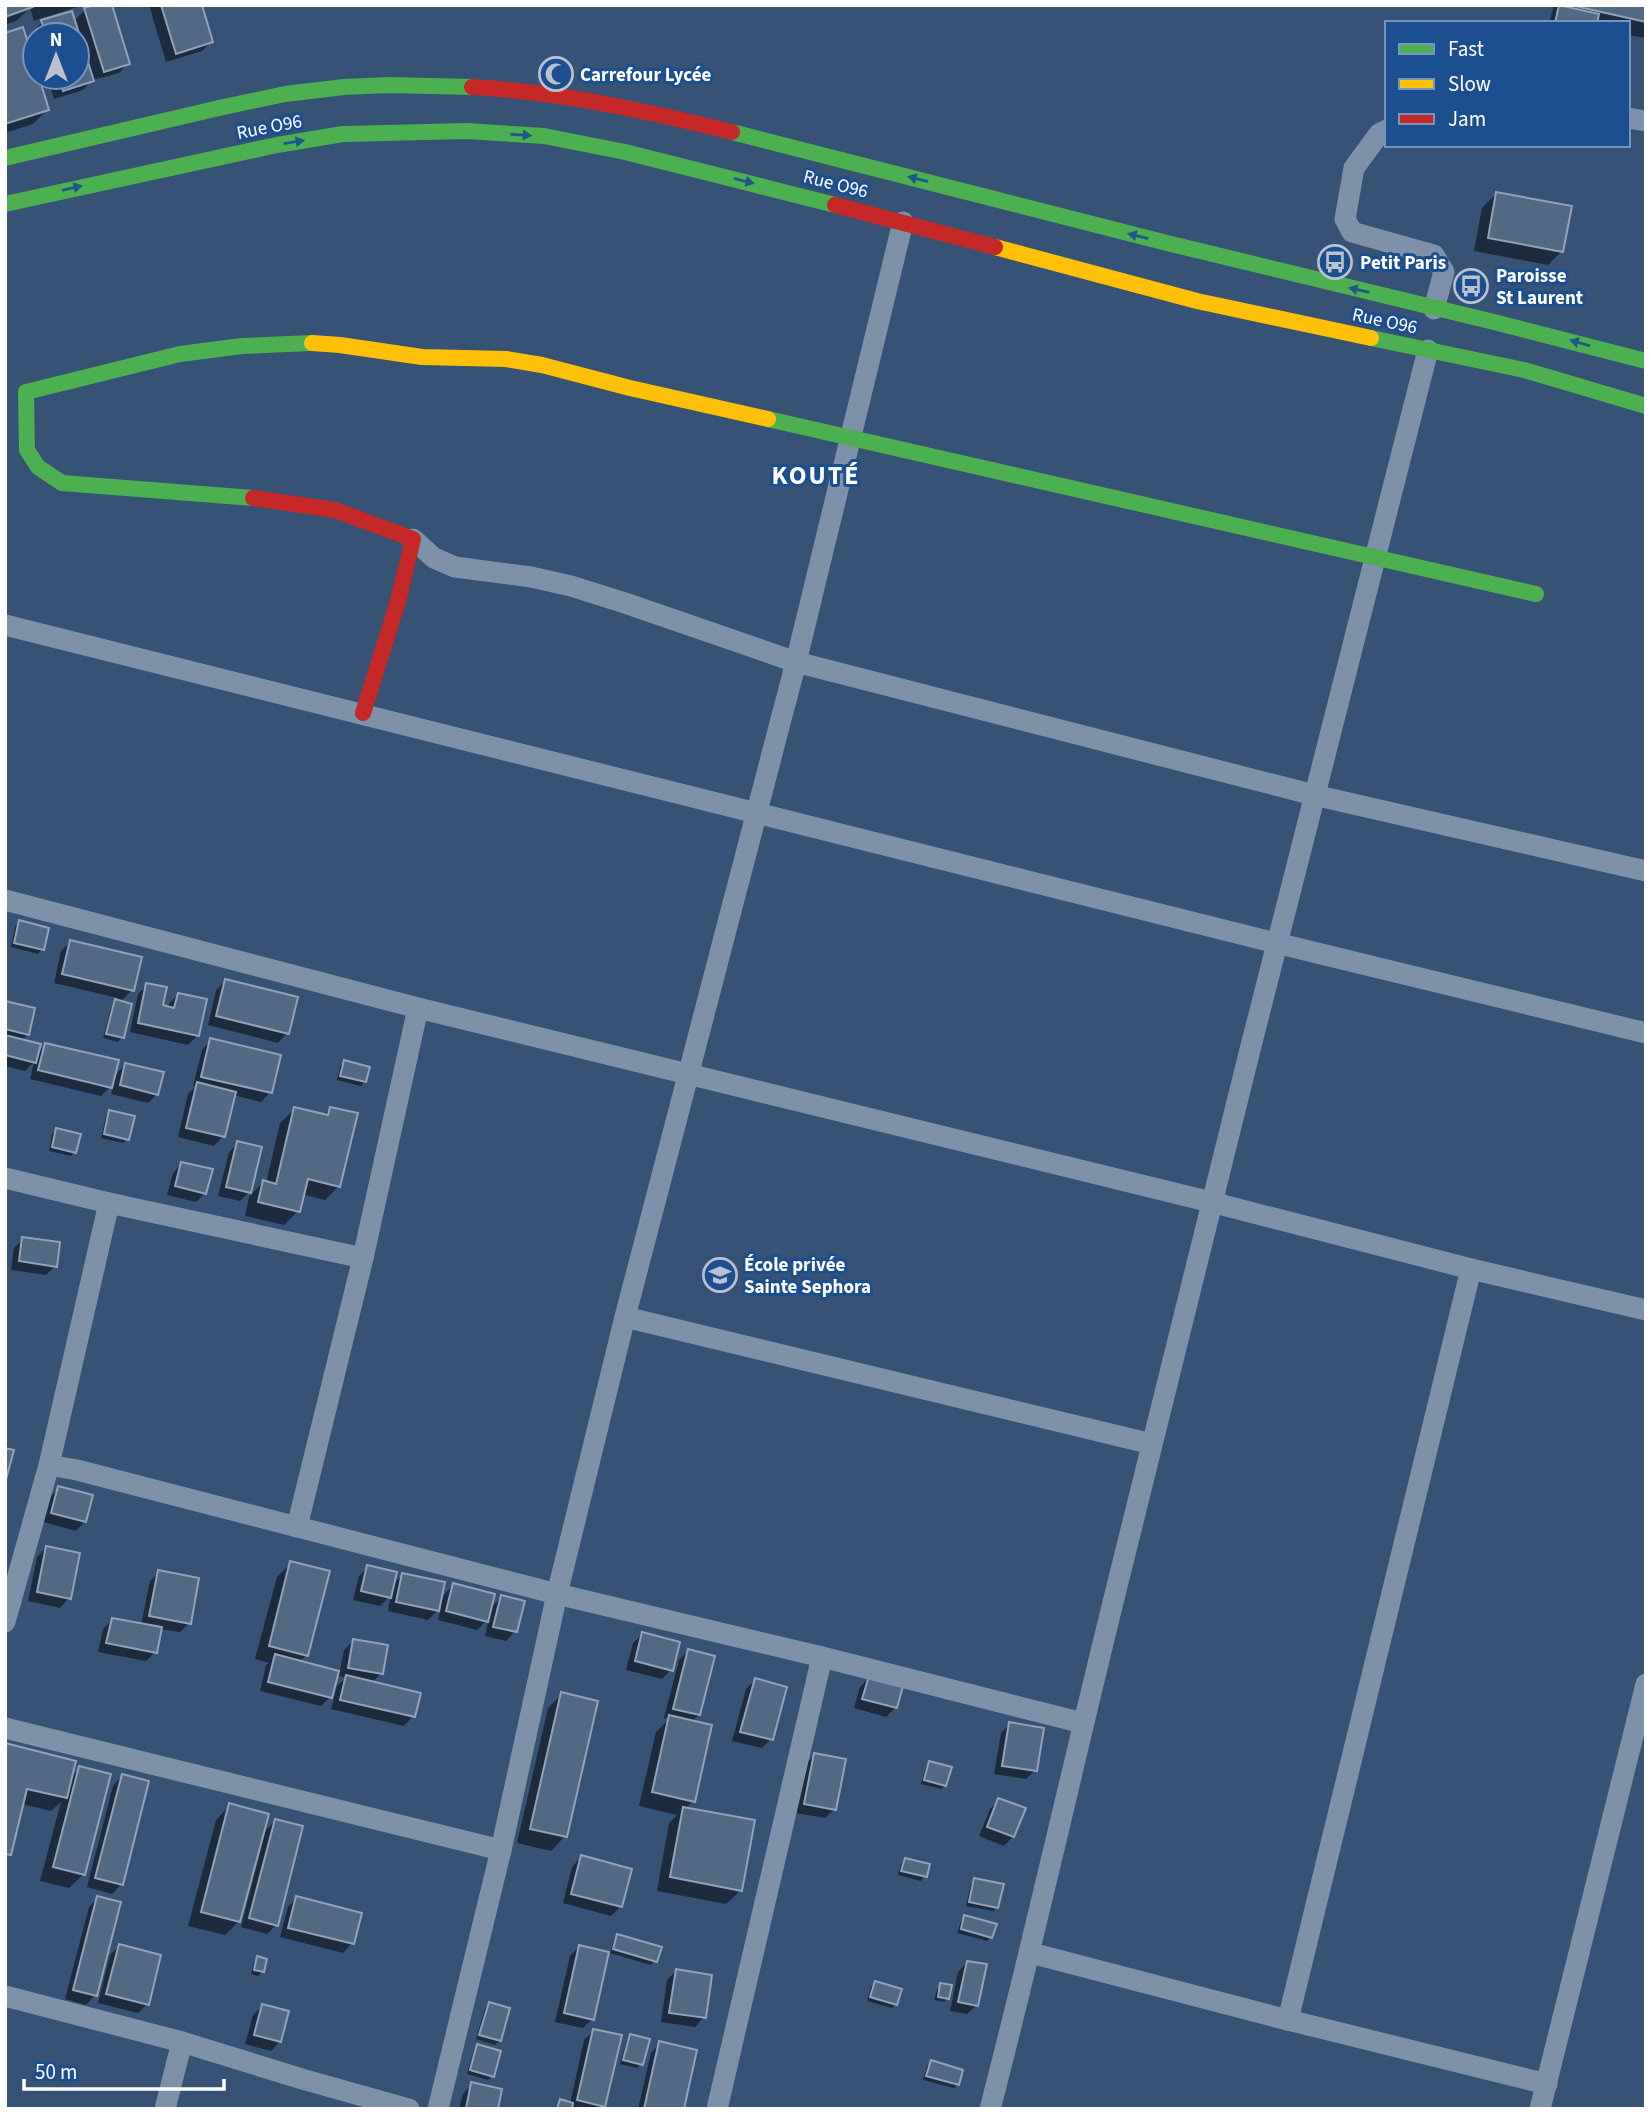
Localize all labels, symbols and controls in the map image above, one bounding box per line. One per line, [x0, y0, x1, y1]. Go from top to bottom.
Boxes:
north arrow [21, 21, 91, 91]
legend [1385, 21, 1630, 147]
text: N [50, 27, 62, 54]
text: Fast [1448, 34, 1484, 64]
mosque icon: Carrefour Lycée [537, 55, 575, 93]
place label: Carrefour Lycée [580, 62, 712, 89]
text: Slow [1448, 69, 1491, 99]
text: Jam [1448, 104, 1486, 134]
street label: Rue O96 [234, 108, 304, 147]
one-way arrow [510, 130, 532, 141]
one-way arrow [284, 136, 306, 147]
street label: Rue O96 [800, 163, 871, 206]
one-way arrow [907, 173, 928, 183]
one-way arrow [733, 176, 755, 187]
one-way arrow [61, 183, 83, 194]
one-way arrow [1127, 230, 1149, 241]
bus stop icon: Petit Paris [1316, 243, 1354, 281]
place label: Petit Paris [1360, 250, 1446, 277]
place label: Paroisse St Laurent [1496, 263, 1583, 312]
bus stop icon: Paroisse St Laurent [1452, 267, 1490, 305]
one-way arrow [1348, 284, 1370, 295]
street label: Rue O96 [1350, 301, 1420, 342]
one-way arrow [1569, 337, 1590, 347]
district label: KOUTÉ [771, 457, 861, 494]
place label: École privée Sainte Sephora [744, 1252, 871, 1301]
school or university icon: École privée Sainte Sephora [701, 1256, 739, 1294]
scale bar [24, 2048, 224, 2092]
text: 50 m [35, 2057, 77, 2087]

